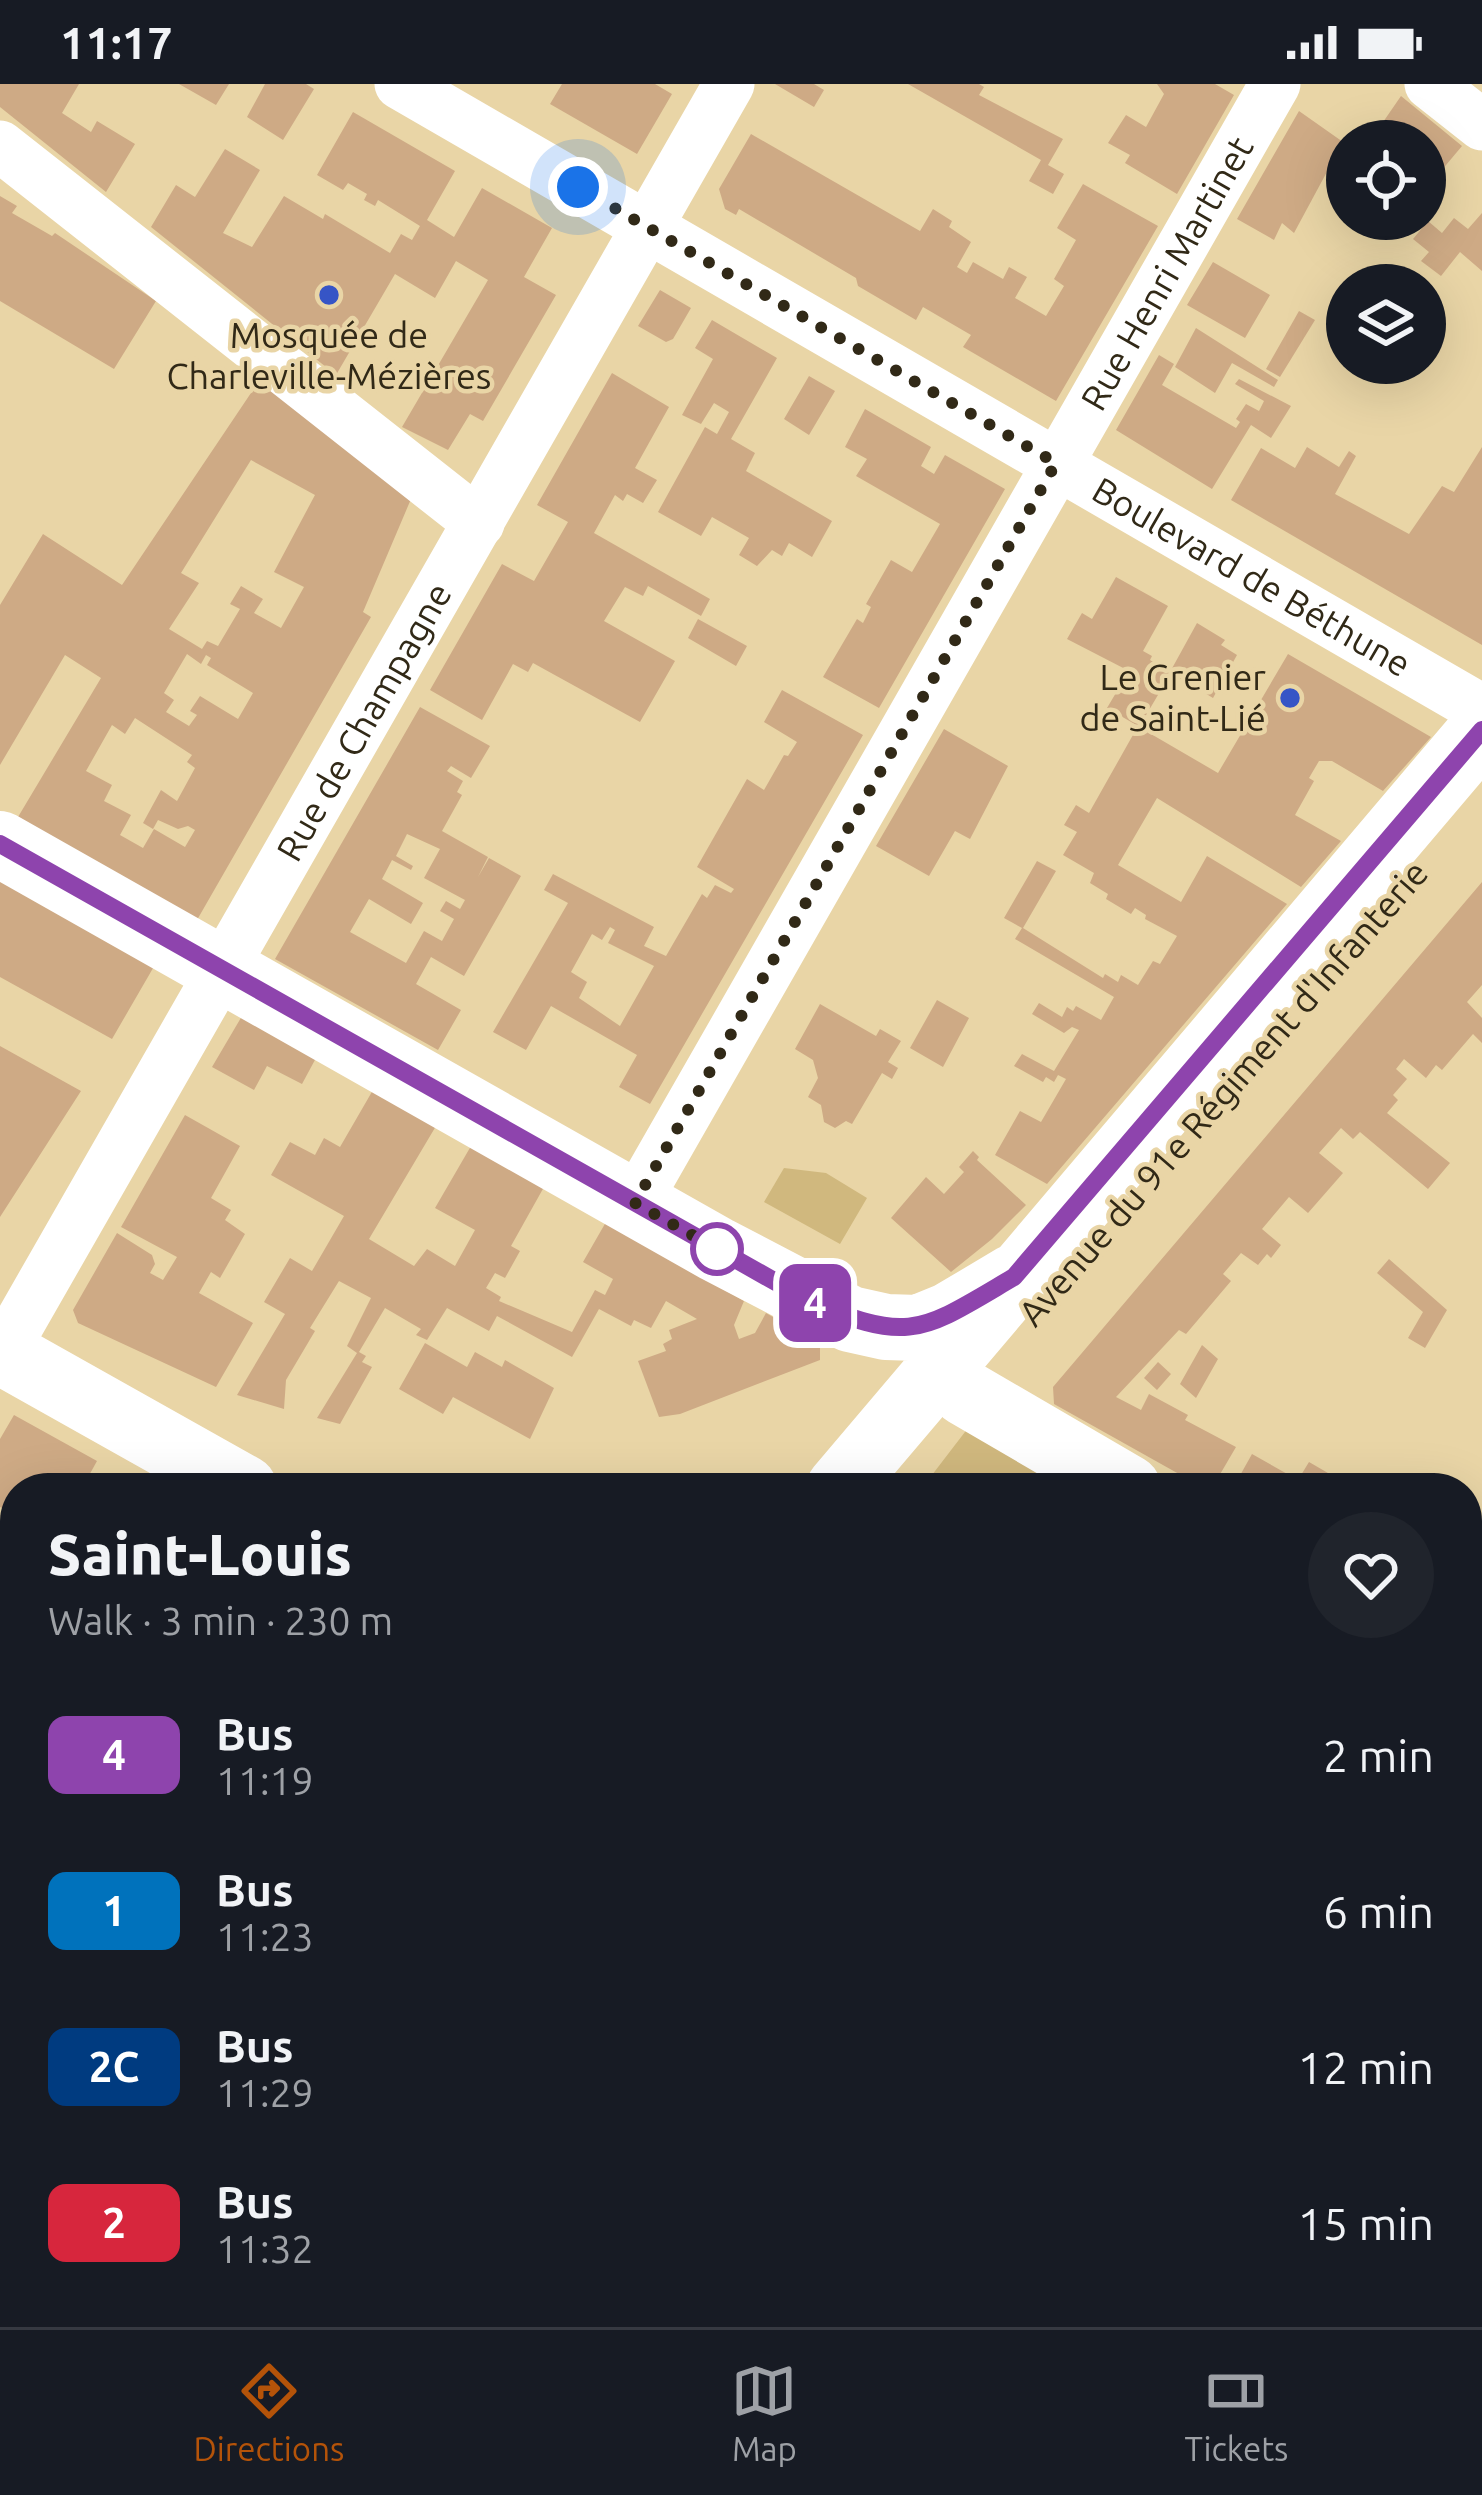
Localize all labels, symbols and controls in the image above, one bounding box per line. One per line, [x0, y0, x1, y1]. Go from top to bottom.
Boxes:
text: 11:17 [60, 17, 173, 68]
map controls [1326, 120, 1446, 384]
button: locate [1326, 120, 1446, 240]
street label: Rue Henri Martinet [1072, 129, 1261, 417]
your location [548, 157, 608, 217]
button: layers [1326, 264, 1446, 384]
marker: Mosquée de Charleville-Mézières [316, 282, 342, 308]
place label: Mosquée de Charleville-Mézières [167, 314, 491, 396]
street label: Boulevard de Béthune [1086, 468, 1418, 684]
street label: Rue de Champagne [268, 575, 459, 868]
place label: Le Grenier de Saint-Lié [1080, 656, 1266, 738]
marker: Le Grenier de Saint-Lié [1277, 685, 1303, 711]
street label: Avenue du 91e Régiment d'Infanterie [1010, 852, 1436, 1333]
unlabelled marker [692, 1224, 742, 1274]
line badge: 4 [776, 1264, 854, 1342]
text: 4 [803, 1279, 827, 1326]
button: heart [1308, 1512, 1434, 1638]
text: Saint-Louis [48, 1522, 352, 1586]
text: Walk · 3 min · 230 m [48, 1599, 393, 1642]
text: Bus [216, 1708, 293, 1759]
text: 2 min [1323, 1730, 1434, 1781]
text: 4 [102, 1731, 126, 1778]
text: 11:19 [216, 1759, 314, 1802]
text: Bus [216, 1864, 293, 1915]
text: 6 min [1323, 1886, 1434, 1937]
text: 1 [102, 1887, 126, 1934]
text: 11:23 [216, 1915, 314, 1958]
text: Bus [216, 2020, 293, 2071]
text: 12 min [1297, 2042, 1434, 2093]
text: 2C [89, 2043, 139, 2090]
text: 11:29 [216, 2071, 314, 2114]
text: Bus [216, 2176, 293, 2227]
text: 15 min [1297, 2198, 1434, 2249]
text: 2 [102, 2199, 126, 2246]
text: 11:32 [216, 2227, 314, 2270]
tab: Directions [194, 2358, 344, 2467]
tab: Map [731, 2358, 797, 2467]
tab: Tickets [1184, 2358, 1288, 2467]

